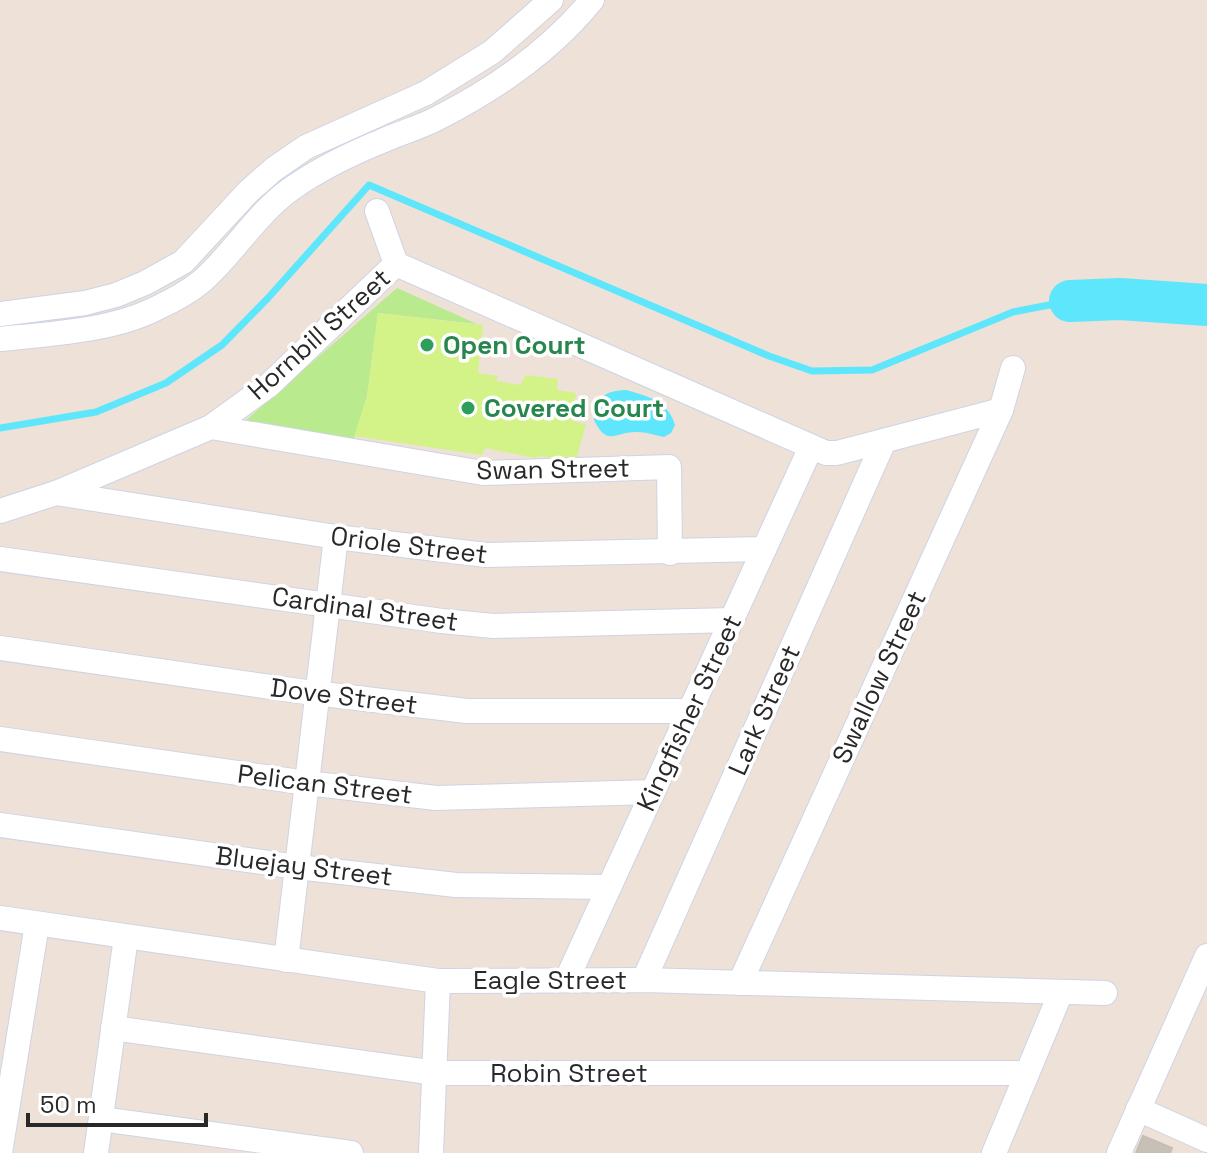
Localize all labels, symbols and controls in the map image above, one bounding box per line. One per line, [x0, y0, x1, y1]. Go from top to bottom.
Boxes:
street label: Hornbill Street [240, 261, 398, 407]
place label: Open Court [443, 328, 586, 362]
marker: Open Court [418, 336, 436, 354]
place label: Covered Court [484, 391, 664, 425]
marker: Covered Court [459, 399, 477, 417]
street label: Swan Street [476, 451, 630, 487]
street label: Oriole Street [329, 519, 489, 571]
street label: Cardinal Street [270, 579, 460, 639]
street label: Swallow Street [824, 585, 934, 769]
street label: Kingfisher Street [629, 609, 749, 817]
street label: Lark Street [720, 640, 808, 780]
street label: Dove Street [269, 670, 419, 722]
street label: Pelican Street [236, 756, 414, 812]
street label: Bluejay Street [214, 838, 394, 894]
street label: Eagle Street [473, 963, 627, 997]
street label: Robin Street [490, 1056, 648, 1090]
scale bar [28, 1077, 206, 1127]
text: 50 m [40, 1089, 97, 1120]

